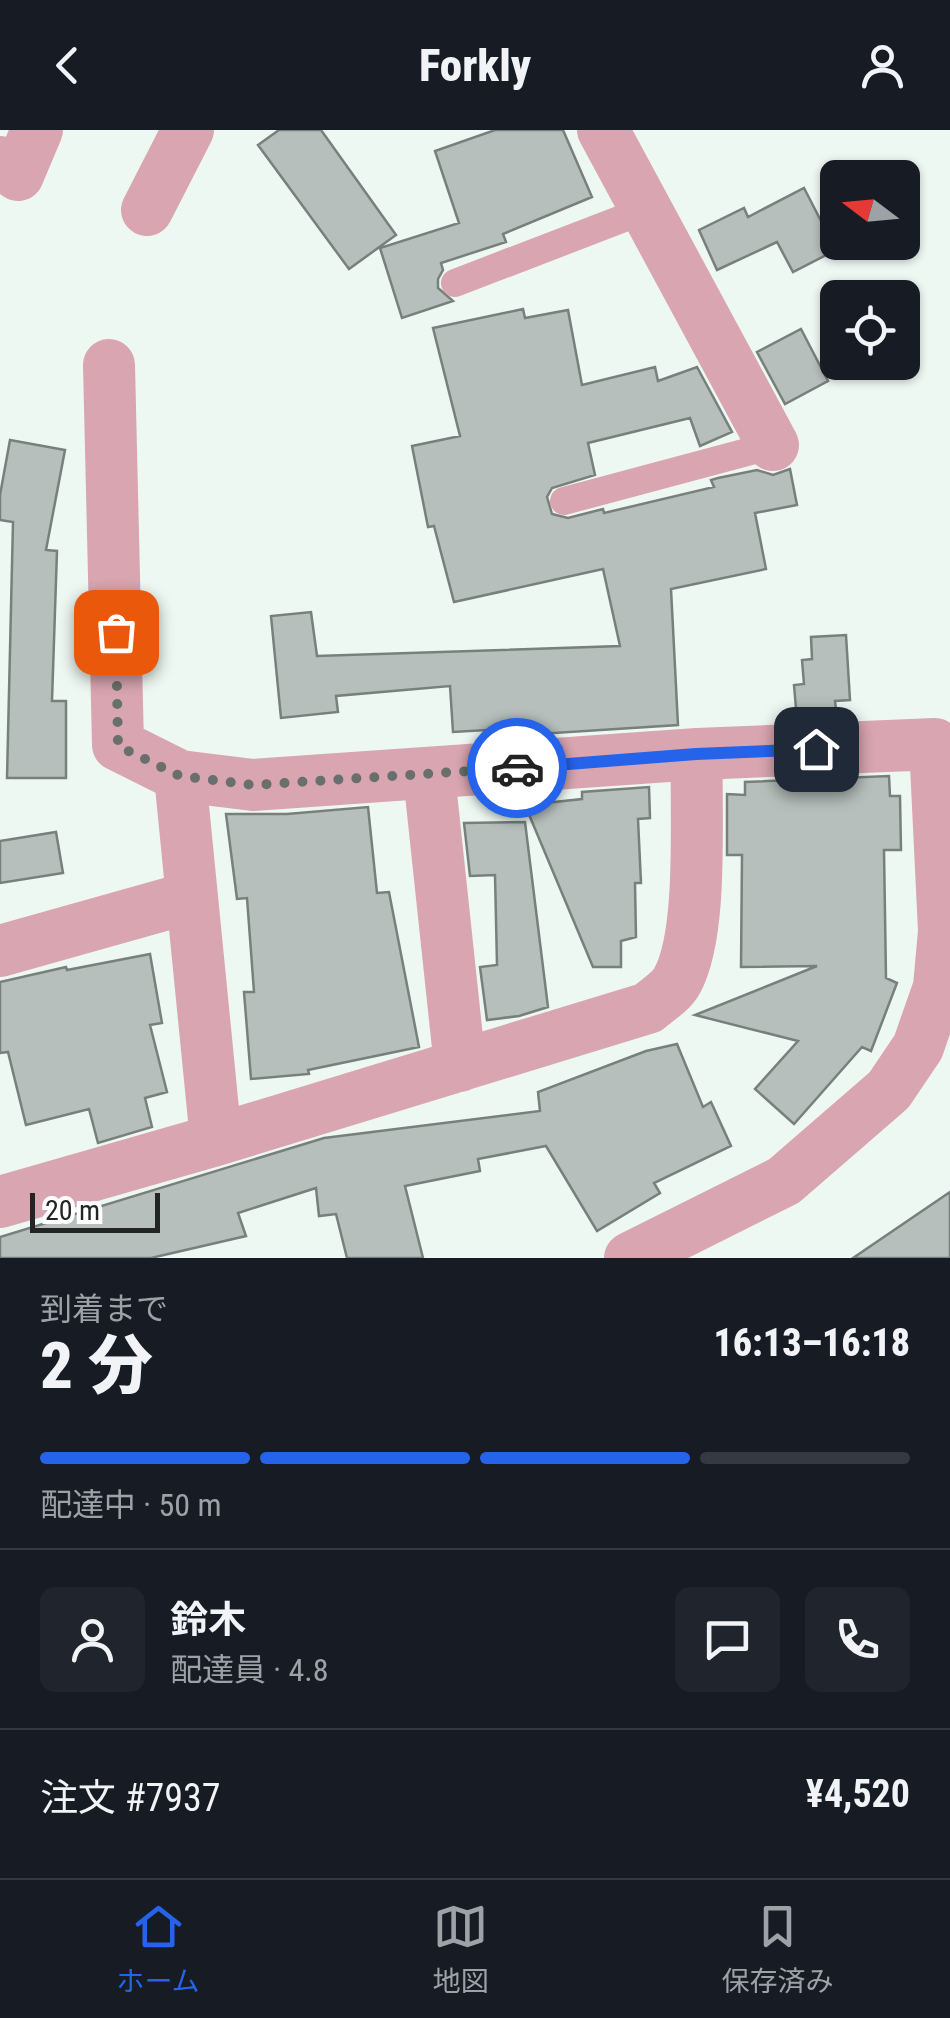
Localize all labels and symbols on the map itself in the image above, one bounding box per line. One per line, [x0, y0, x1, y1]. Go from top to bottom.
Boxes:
north arrow [820, 160, 920, 260]
pin [74, 590, 159, 675]
pin [774, 707, 859, 792]
courier [467, 718, 567, 818]
scale bar [30, 1188, 160, 1232]

